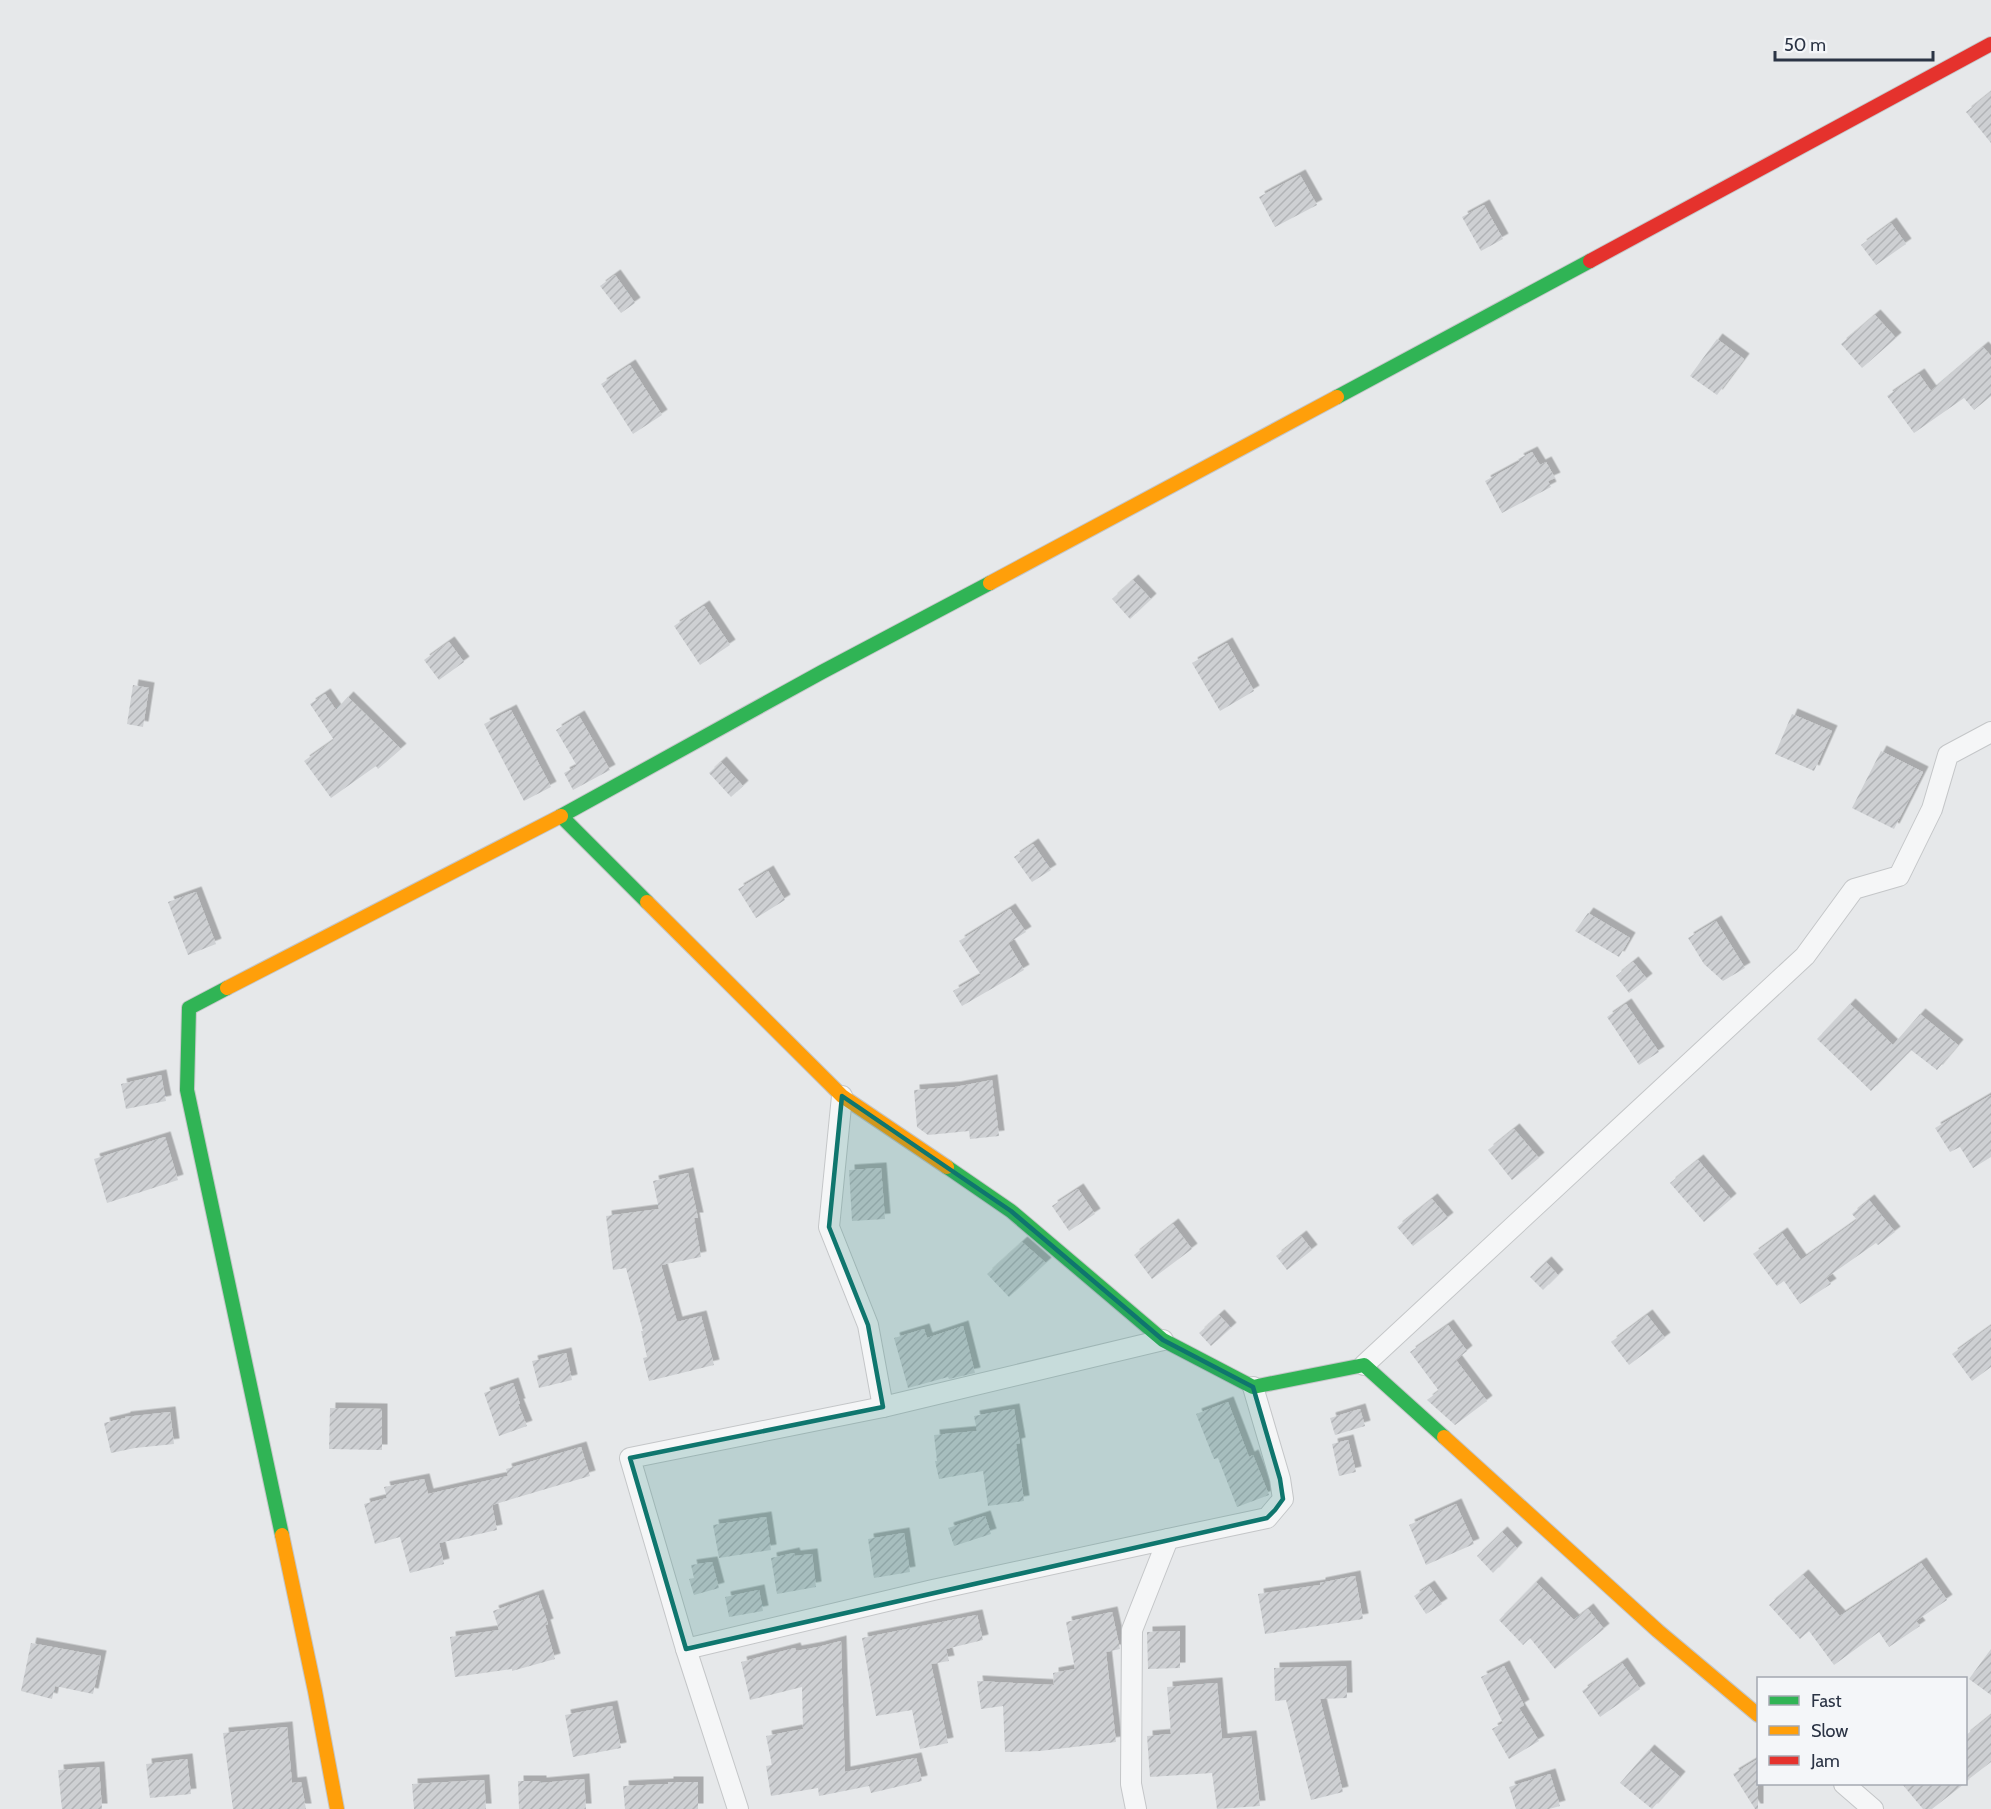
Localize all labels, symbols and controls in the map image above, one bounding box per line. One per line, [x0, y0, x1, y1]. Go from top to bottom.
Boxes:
scale bar [1775, 24, 1932, 62]
text: 50 m [1784, 34, 1826, 56]
legend [1757, 1677, 1967, 1785]
text: Fast [1811, 1690, 1842, 1712]
text: Slow [1811, 1720, 1848, 1742]
text: Jam [1810, 1750, 1840, 1772]

